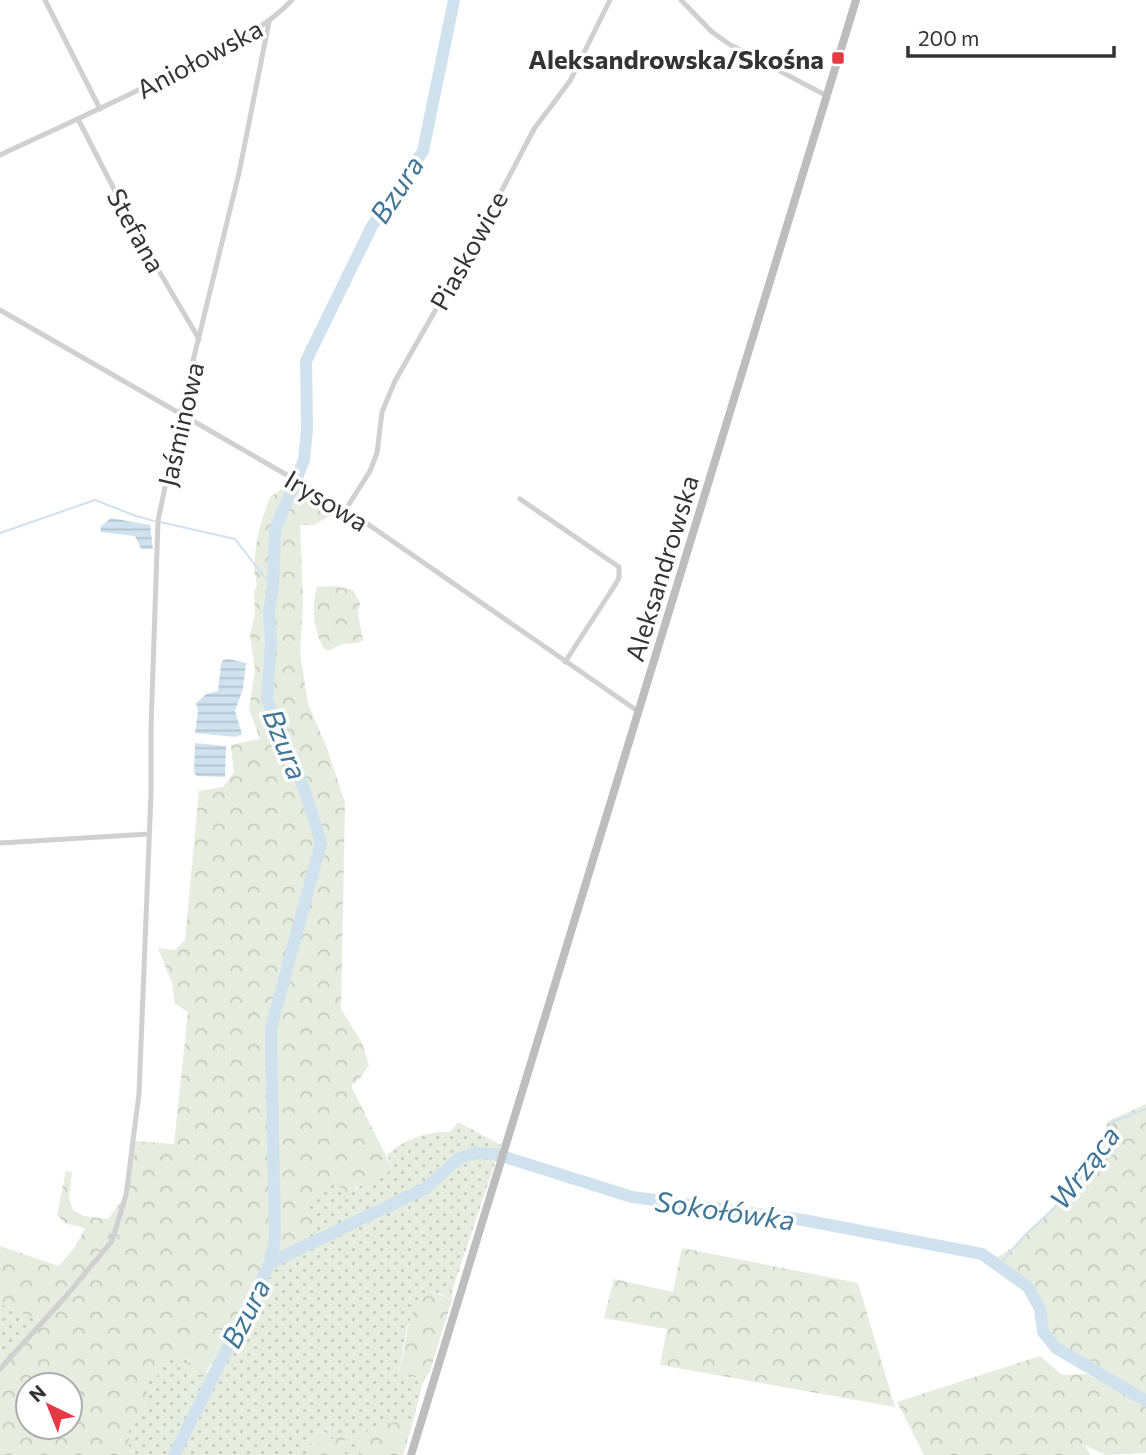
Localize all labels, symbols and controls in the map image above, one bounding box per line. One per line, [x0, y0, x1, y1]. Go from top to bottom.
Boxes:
street label: Aniołowska [131, 12, 267, 104]
scale bar [908, 14, 1114, 58]
text: 200 m [918, 25, 979, 50]
place label: Aleksandrowska/Skośna [528, 43, 824, 74]
marker: Aleksandrowska/Skośna [830, 50, 846, 66]
water label: Bzura [362, 149, 430, 229]
street label: Stefana [101, 183, 173, 277]
street label: Piaskowice [423, 185, 513, 315]
street label: Jaśminowa [151, 359, 209, 489]
street label: Irysowa [280, 463, 374, 537]
street label: Aleksandrowska [618, 471, 704, 665]
water label: Bzura [257, 704, 315, 784]
water label: Wrząca [1042, 1119, 1126, 1215]
water label: Sokołówka [653, 1183, 797, 1237]
water label: Bzura [213, 1273, 277, 1353]
north arrow [14, 1371, 84, 1441]
text: N [24, 1380, 50, 1406]

